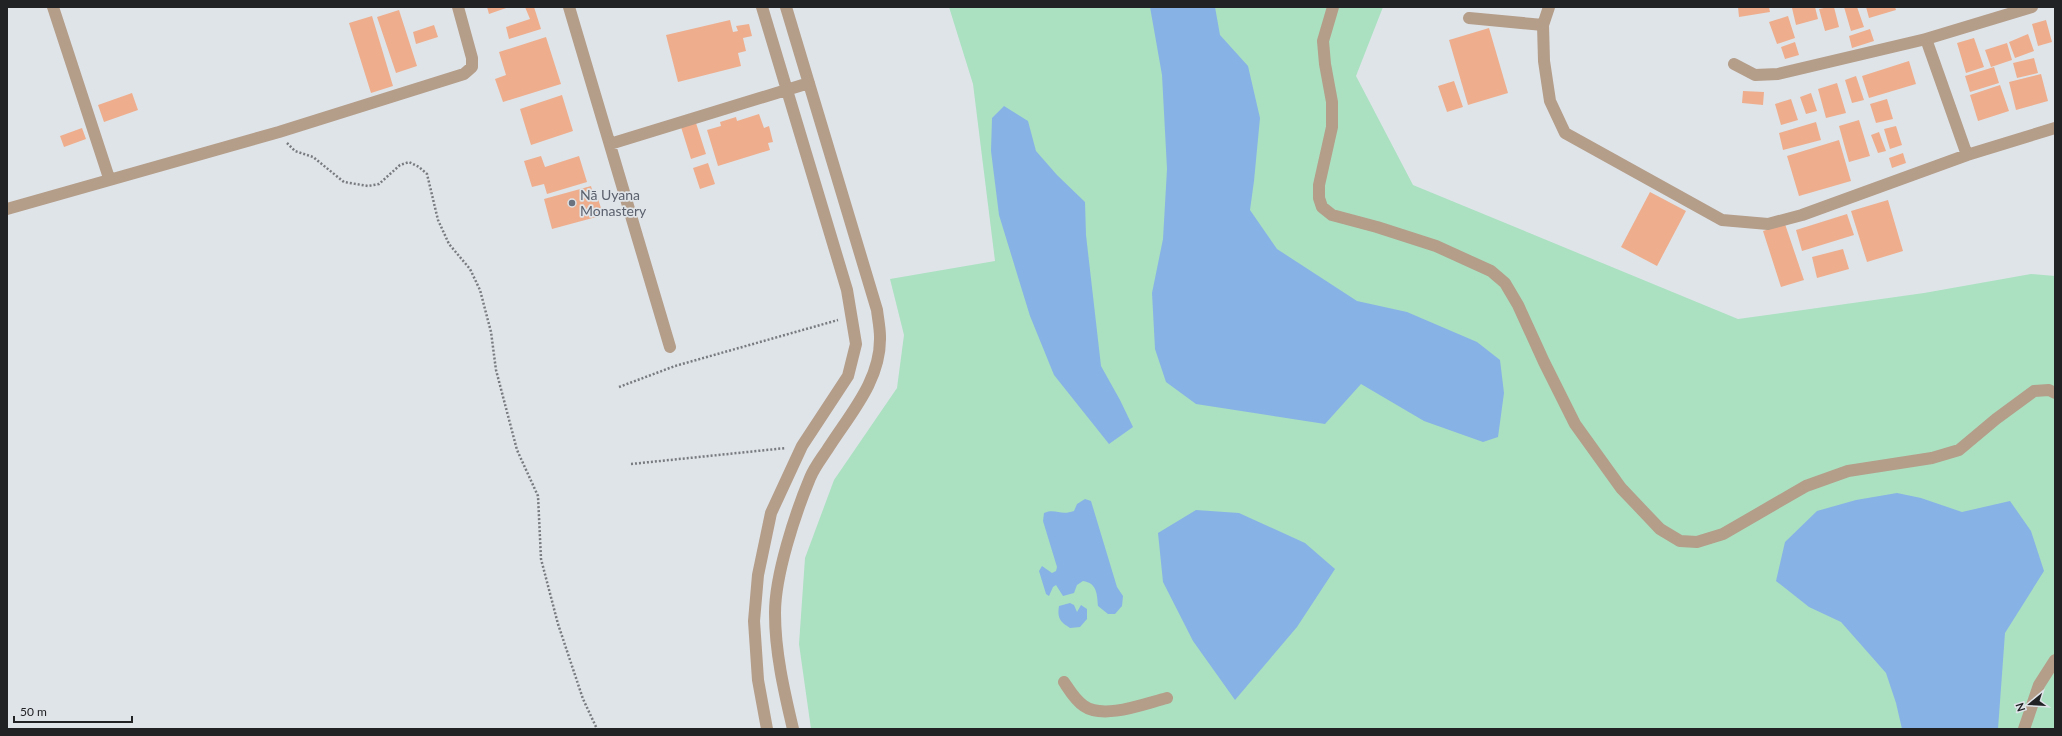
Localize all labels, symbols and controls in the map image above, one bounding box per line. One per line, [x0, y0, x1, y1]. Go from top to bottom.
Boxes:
place label: Nā Uyana Monastery [580, 186, 647, 219]
marker: Nā Uyana Monastery [567, 198, 577, 208]
north arrow [2010, 684, 2050, 724]
scale bar [14, 698, 132, 724]
text: N [2013, 701, 2028, 713]
text: 50 m [20, 704, 47, 719]

